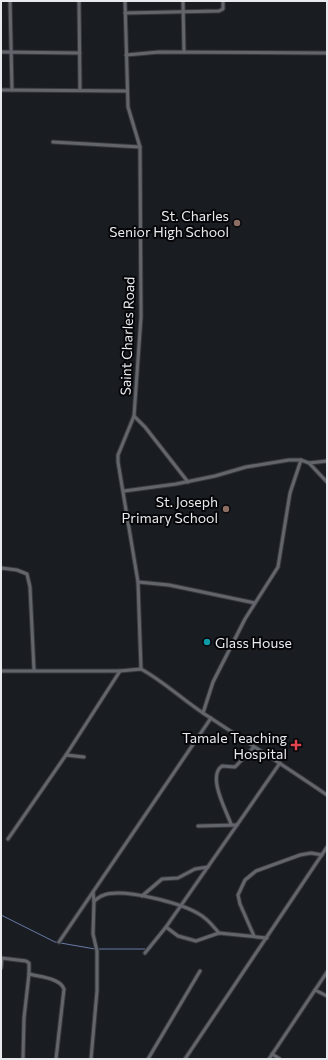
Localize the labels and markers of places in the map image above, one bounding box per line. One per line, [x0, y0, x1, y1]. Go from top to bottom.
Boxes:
place label: St. Charles Senior High School [109, 207, 229, 240]
marker: St. Charles Senior High School [232, 218, 242, 228]
place label: St. Joseph Primary School [122, 493, 218, 526]
marker: St. Joseph Primary School [221, 504, 231, 514]
place label: Glass House [215, 634, 292, 651]
marker: Glass House [202, 637, 212, 647]
place label: Tamale Teaching Hospital [182, 729, 287, 762]
marker: Tamale Teaching Hospital [290, 739, 302, 751]

